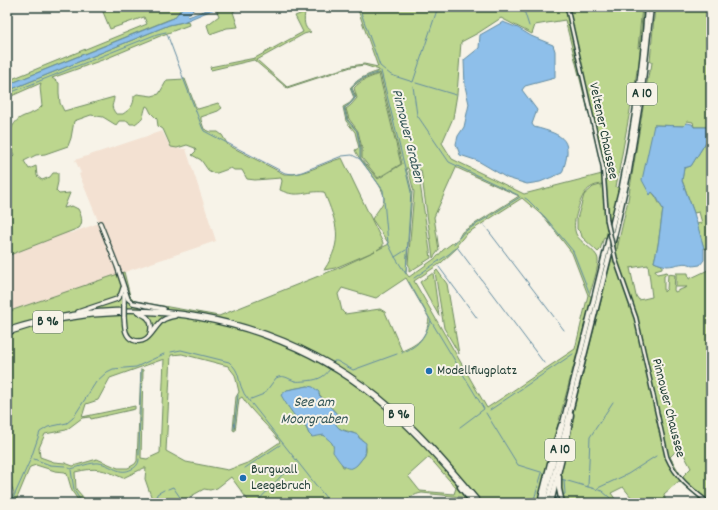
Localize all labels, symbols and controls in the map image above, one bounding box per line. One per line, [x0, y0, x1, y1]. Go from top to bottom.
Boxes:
street label: Veltener Chaussee [583, 81, 623, 181]
road number: A 10 [627, 83, 657, 105]
water label: Pinnower Graben [385, 87, 429, 186]
road number: B 96 [33, 311, 63, 333]
street label: Pinnower Chaussee [646, 356, 690, 460]
place label: Modellflugplatz [437, 361, 517, 381]
marker: Modellflugplatz [424, 366, 434, 376]
water label: See am Moorgraben [281, 392, 349, 431]
road number: B 96 [384, 404, 414, 426]
road number: A 10 [545, 439, 575, 461]
place label: Burgwall Leegebruch [251, 460, 311, 496]
marker: Burgwall Leegebruch [238, 473, 248, 483]

